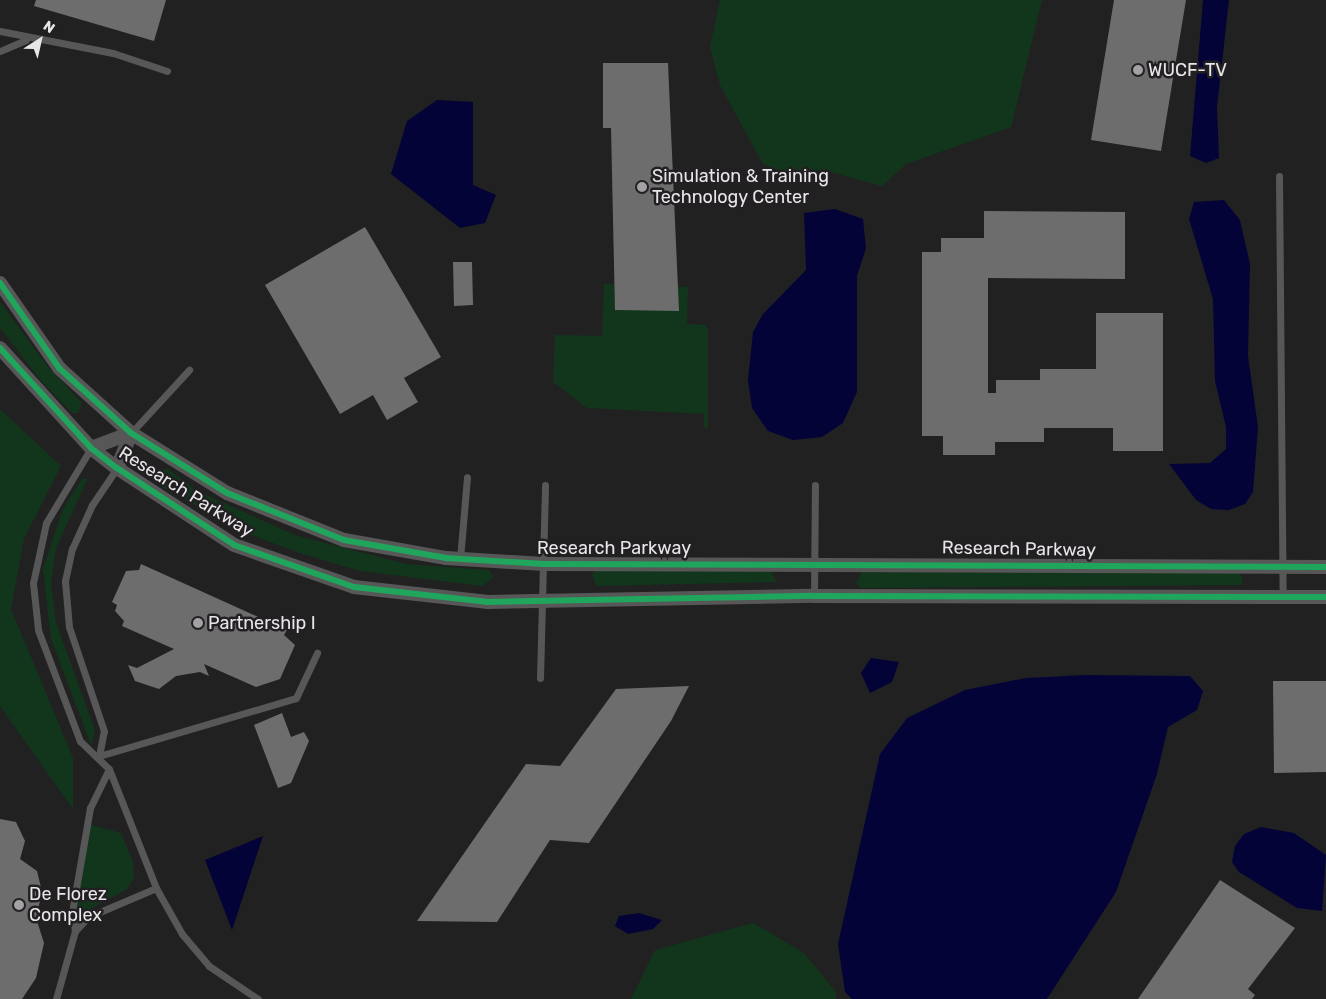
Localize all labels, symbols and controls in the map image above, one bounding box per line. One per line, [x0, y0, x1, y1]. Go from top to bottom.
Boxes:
north arrow [15, 15, 65, 65]
text: N [40, 17, 58, 37]
place label: WUCF-TV [1148, 59, 1227, 81]
marker: WUCF-TV [1132, 64, 1144, 76]
place label: Simulation & Training Technology Center [652, 166, 829, 208]
marker: Simulation & Training Technology Center [636, 181, 648, 193]
street label: Research Parkway [115, 442, 257, 542]
street label: Research Parkway [537, 537, 691, 559]
street label: Research Parkway [942, 537, 1096, 561]
place label: Partnership I [208, 612, 316, 634]
marker: Partnership I [192, 617, 204, 629]
place label: De Florez Complex [29, 884, 107, 926]
marker: De Florez Complex [13, 899, 25, 911]

